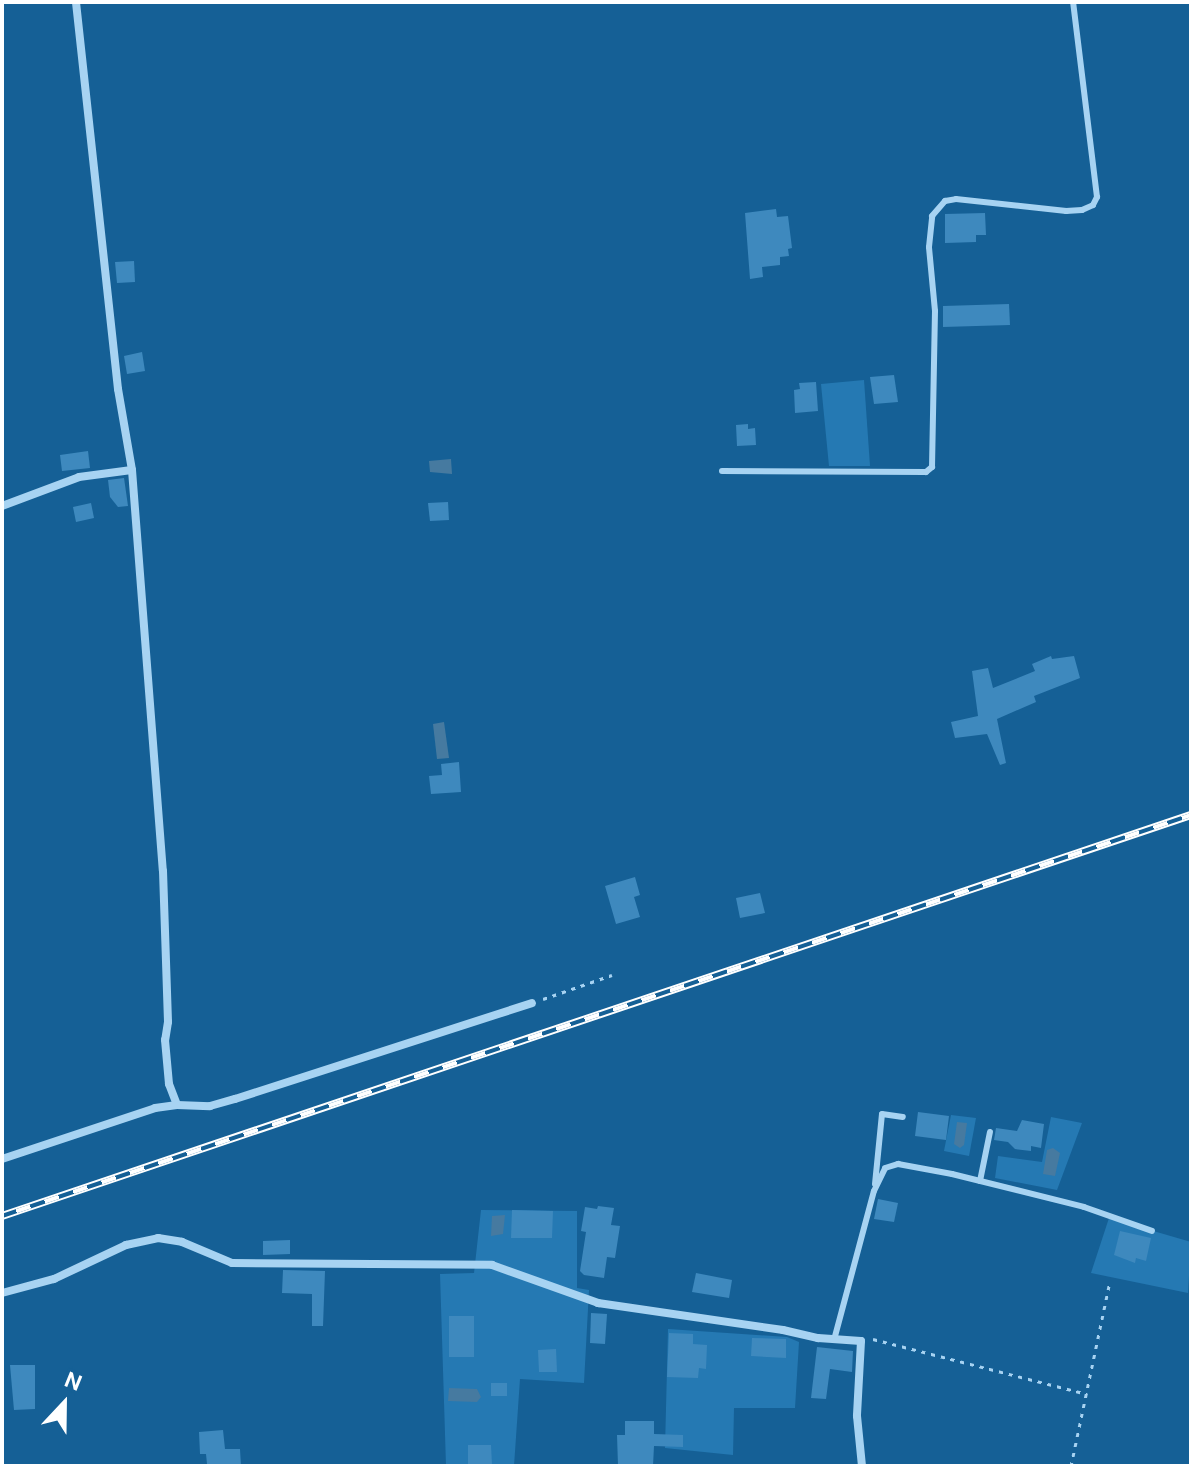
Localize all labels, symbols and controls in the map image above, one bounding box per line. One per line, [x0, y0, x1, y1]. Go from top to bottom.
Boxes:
north arrow [24, 1364, 104, 1444]
text: N [60, 1365, 86, 1398]

